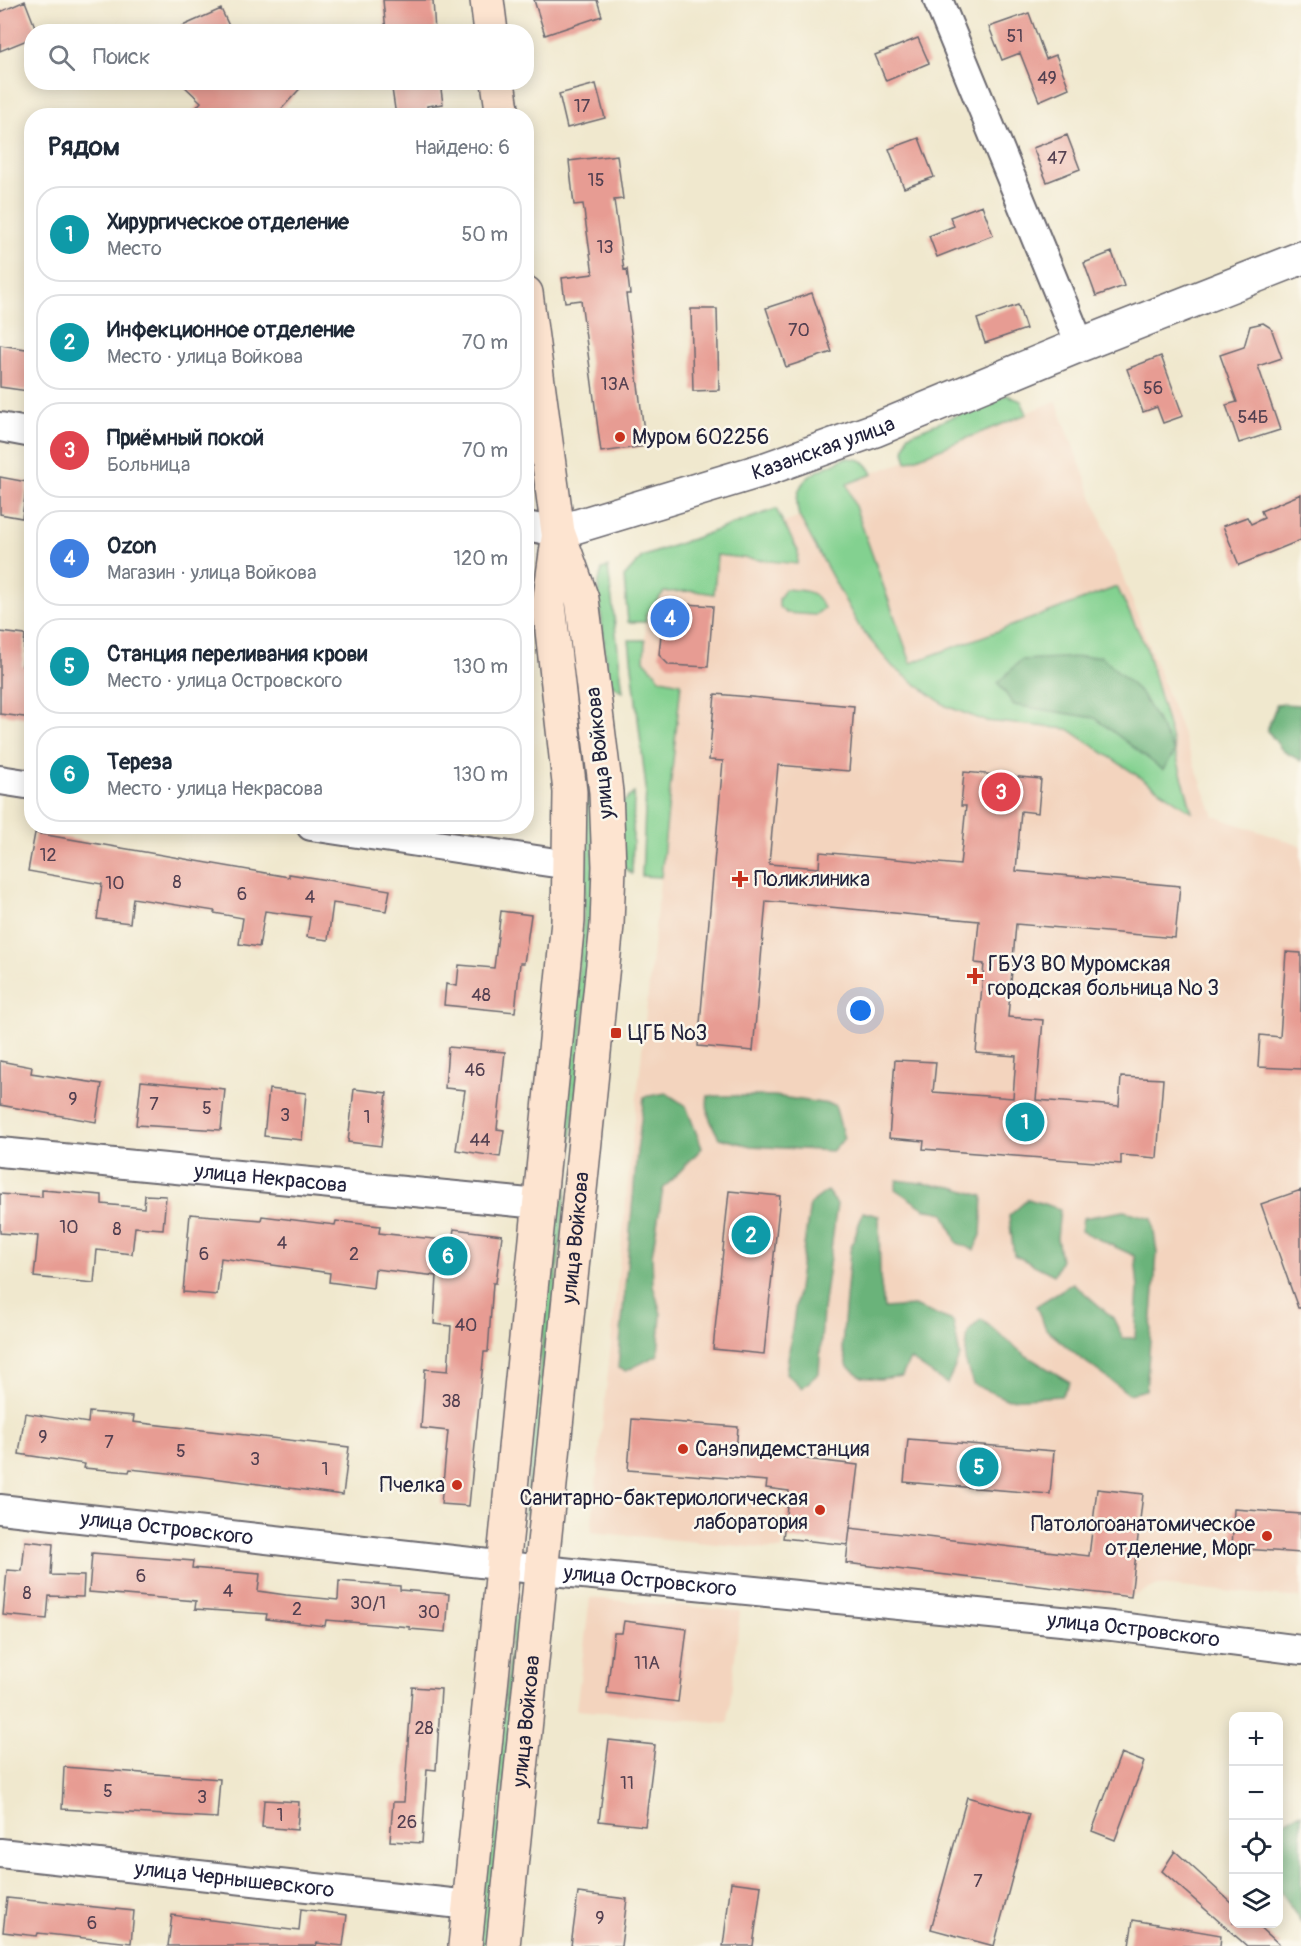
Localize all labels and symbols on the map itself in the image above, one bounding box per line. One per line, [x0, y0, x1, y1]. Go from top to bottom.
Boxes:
house number: 51 [1007, 25, 1023, 48]
house number: 49 [1037, 67, 1057, 90]
house number: 17 [574, 95, 591, 118]
house number: 47 [1047, 147, 1067, 170]
house number: 15 [588, 169, 604, 192]
house number: 13 [596, 236, 614, 259]
house number: 70 [788, 319, 810, 342]
house number: 13А [601, 373, 630, 396]
house number: 56 [1143, 377, 1163, 400]
house number: 54Б [1238, 406, 1269, 429]
street label: Казанская улица [748, 410, 899, 486]
place label: Муром 602256 [632, 424, 769, 451]
marker: Муром 602256 [613, 430, 627, 444]
pin: 4 [650, 596, 690, 640]
street label: улица Войкова [580, 686, 620, 821]
pin: 3 [982, 770, 1020, 814]
house number: 12 [39, 844, 57, 867]
place label: Поликлиника [754, 866, 870, 893]
marker: Поликлиника [731, 870, 749, 888]
house number: 8 [172, 871, 182, 894]
house number: 10 [105, 872, 125, 895]
house number: 6 [237, 883, 247, 906]
house number: 4 [305, 886, 316, 909]
place label: ГБУЗ ВО Муромская городская больница № 3 [988, 951, 1219, 1002]
marker: ГБУЗ ВО Муромская городская больница № 3 [966, 967, 984, 985]
house number: 48 [471, 984, 491, 1007]
your location [846, 996, 875, 1025]
place label: ЦГБ №3 [628, 1020, 707, 1047]
marker: ЦГБ №3 [609, 1026, 623, 1040]
house number: 46 [465, 1059, 485, 1082]
house number: 9 [68, 1088, 78, 1111]
house number: 7 [149, 1093, 159, 1116]
house number: 5 [202, 1097, 212, 1120]
pin: 1 [1006, 1100, 1044, 1144]
house number: 3 [280, 1104, 290, 1127]
house number: 1 [363, 1106, 371, 1129]
house number: 44 [470, 1129, 491, 1152]
street label: улица Некрасова [192, 1157, 348, 1199]
street label: улица Войкова [555, 1170, 595, 1306]
pin: 2 [732, 1212, 771, 1258]
house number: 10 [59, 1216, 79, 1239]
house number: 8 [112, 1218, 122, 1241]
house number: 4 [277, 1232, 288, 1255]
pin: 6 [428, 1234, 468, 1278]
house number: 6 [199, 1243, 209, 1266]
house number: 2 [349, 1243, 359, 1266]
house number: 40 [455, 1314, 477, 1337]
house number: 38 [441, 1390, 461, 1413]
house number: 9 [38, 1426, 48, 1449]
house number: 7 [104, 1431, 114, 1454]
place label: Cанэпидемстанция [695, 1436, 870, 1463]
house number: 5 [176, 1440, 186, 1463]
marker: Cанэпидемстанция [676, 1442, 690, 1456]
pin: 5 [960, 1444, 998, 1490]
house number: 3 [250, 1448, 260, 1471]
house number: 1 [321, 1458, 329, 1481]
place label: Пчелка [380, 1472, 445, 1499]
marker: Пчелка [450, 1478, 464, 1492]
place label: Санитарно-бактериологическая лаборатория [520, 1485, 808, 1536]
marker: Санитарно-бактериологическая лаборатория [813, 1503, 827, 1517]
street label: улица Островского [78, 1505, 255, 1551]
place label: Патологоанатомическое отделение, Морг [1031, 1511, 1256, 1562]
marker: Патологоанатомическое отделение, Морг [1260, 1529, 1274, 1543]
street label: улица Островского [561, 1559, 738, 1603]
house number: 6 [136, 1565, 146, 1588]
house number: 4 [223, 1580, 234, 1603]
house number: 8 [22, 1582, 32, 1605]
house number: 30/1 [350, 1592, 386, 1615]
house number: 2 [292, 1598, 302, 1621]
house number: 30 [418, 1601, 440, 1624]
street label: улица Островского [1045, 1606, 1222, 1653]
house number: 11А [634, 1652, 660, 1675]
street label: улица Войкова [506, 1654, 546, 1789]
house number: 28 [414, 1717, 434, 1740]
house number: 11 [620, 1772, 634, 1795]
house number: 5 [103, 1780, 113, 1803]
house number: 3 [197, 1786, 207, 1809]
house number: 1 [276, 1804, 284, 1827]
house number: 26 [397, 1811, 417, 1834]
street label: улица Чернышевского [132, 1854, 336, 1903]
house number: 7 [973, 1870, 983, 1893]
house number: 9 [595, 1907, 605, 1930]
house number: 6 [87, 1912, 97, 1935]

